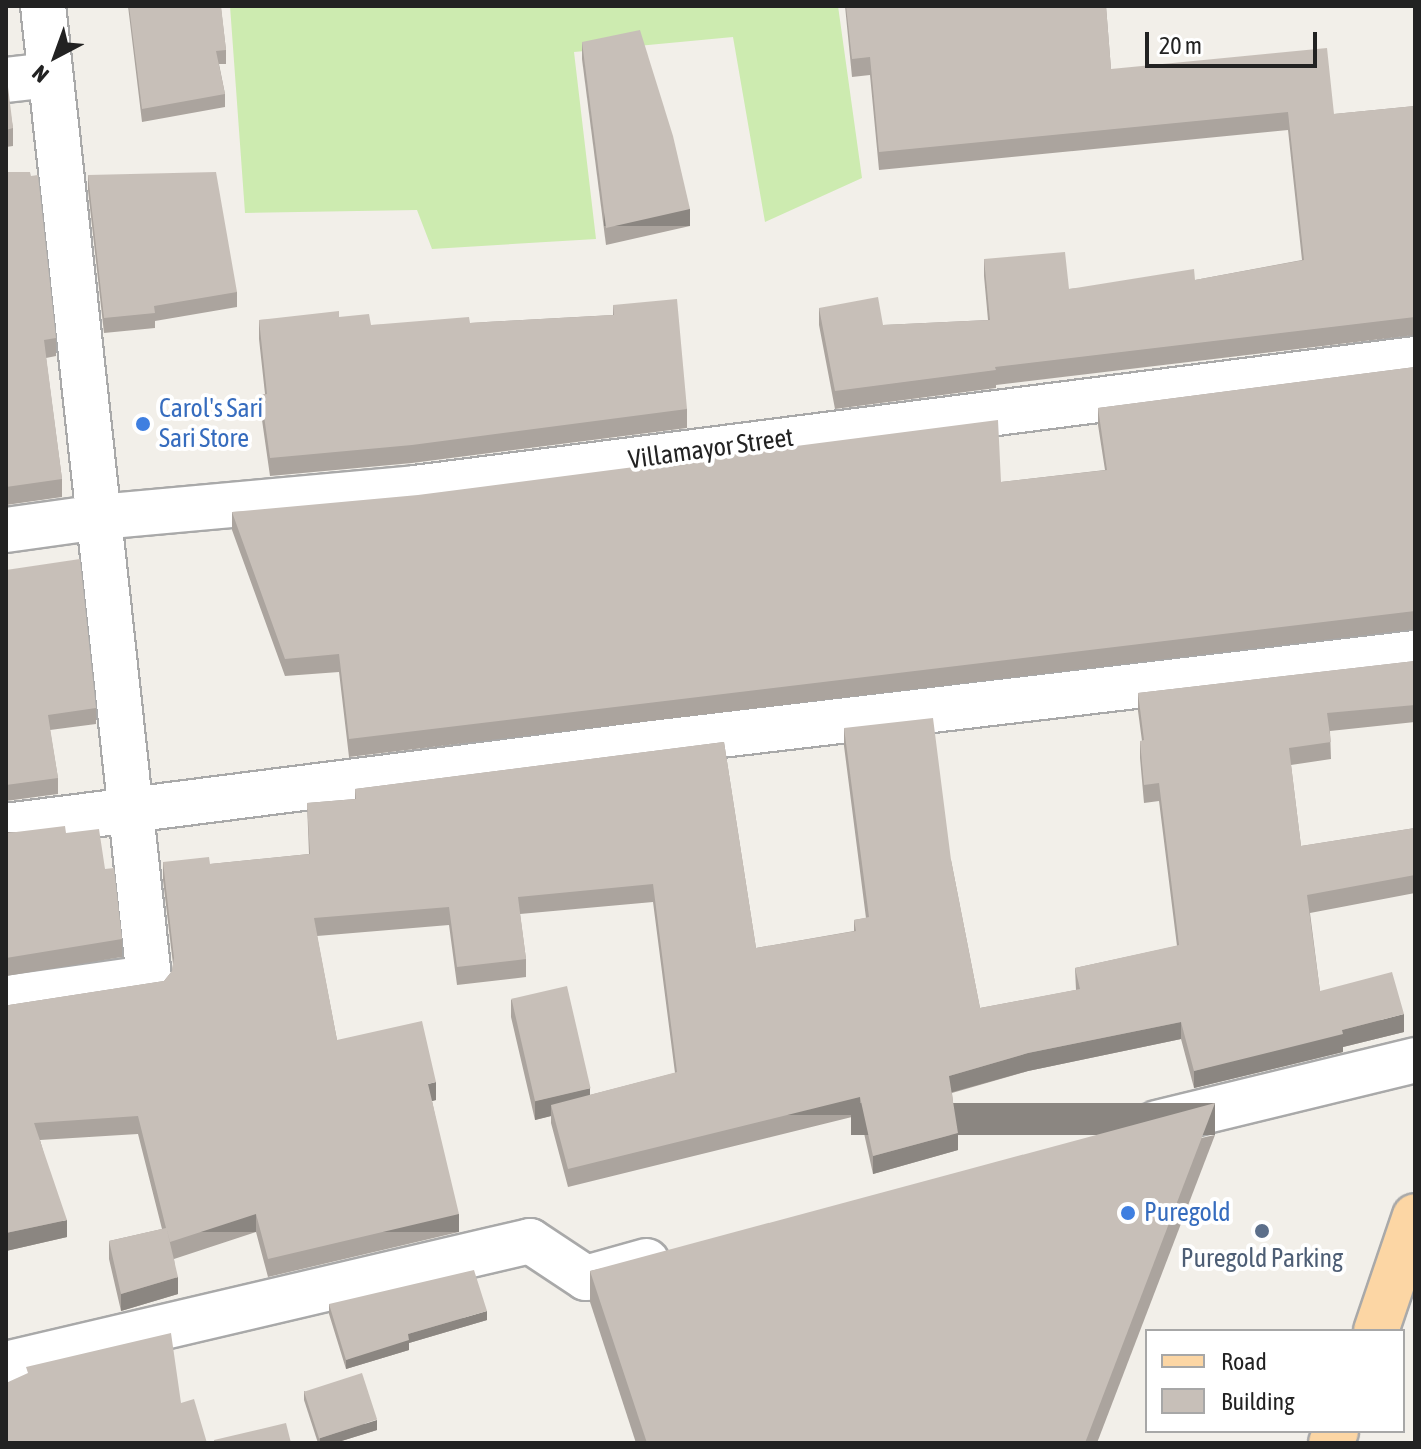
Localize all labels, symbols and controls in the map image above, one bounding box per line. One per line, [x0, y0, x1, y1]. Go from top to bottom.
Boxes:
north arrow [16, 16, 96, 96]
scale bar [1149, 16, 1321, 66]
text: 20 m [1159, 32, 1202, 59]
text: N [27, 60, 54, 88]
place label: Carol's Sari Sari Store [159, 393, 263, 454]
marker: Carol's Sari Sari Store [134, 415, 152, 433]
street label: Villamayor Street [626, 422, 796, 476]
place label: Puregold [1144, 1197, 1231, 1229]
marker: Puregold [1119, 1204, 1137, 1222]
marker: Puregold Parking [1253, 1222, 1271, 1240]
place label: Puregold Parking [1181, 1243, 1343, 1275]
legend [1145, 1329, 1405, 1433]
text: Road [1221, 1348, 1267, 1375]
text: Building [1221, 1388, 1294, 1415]

